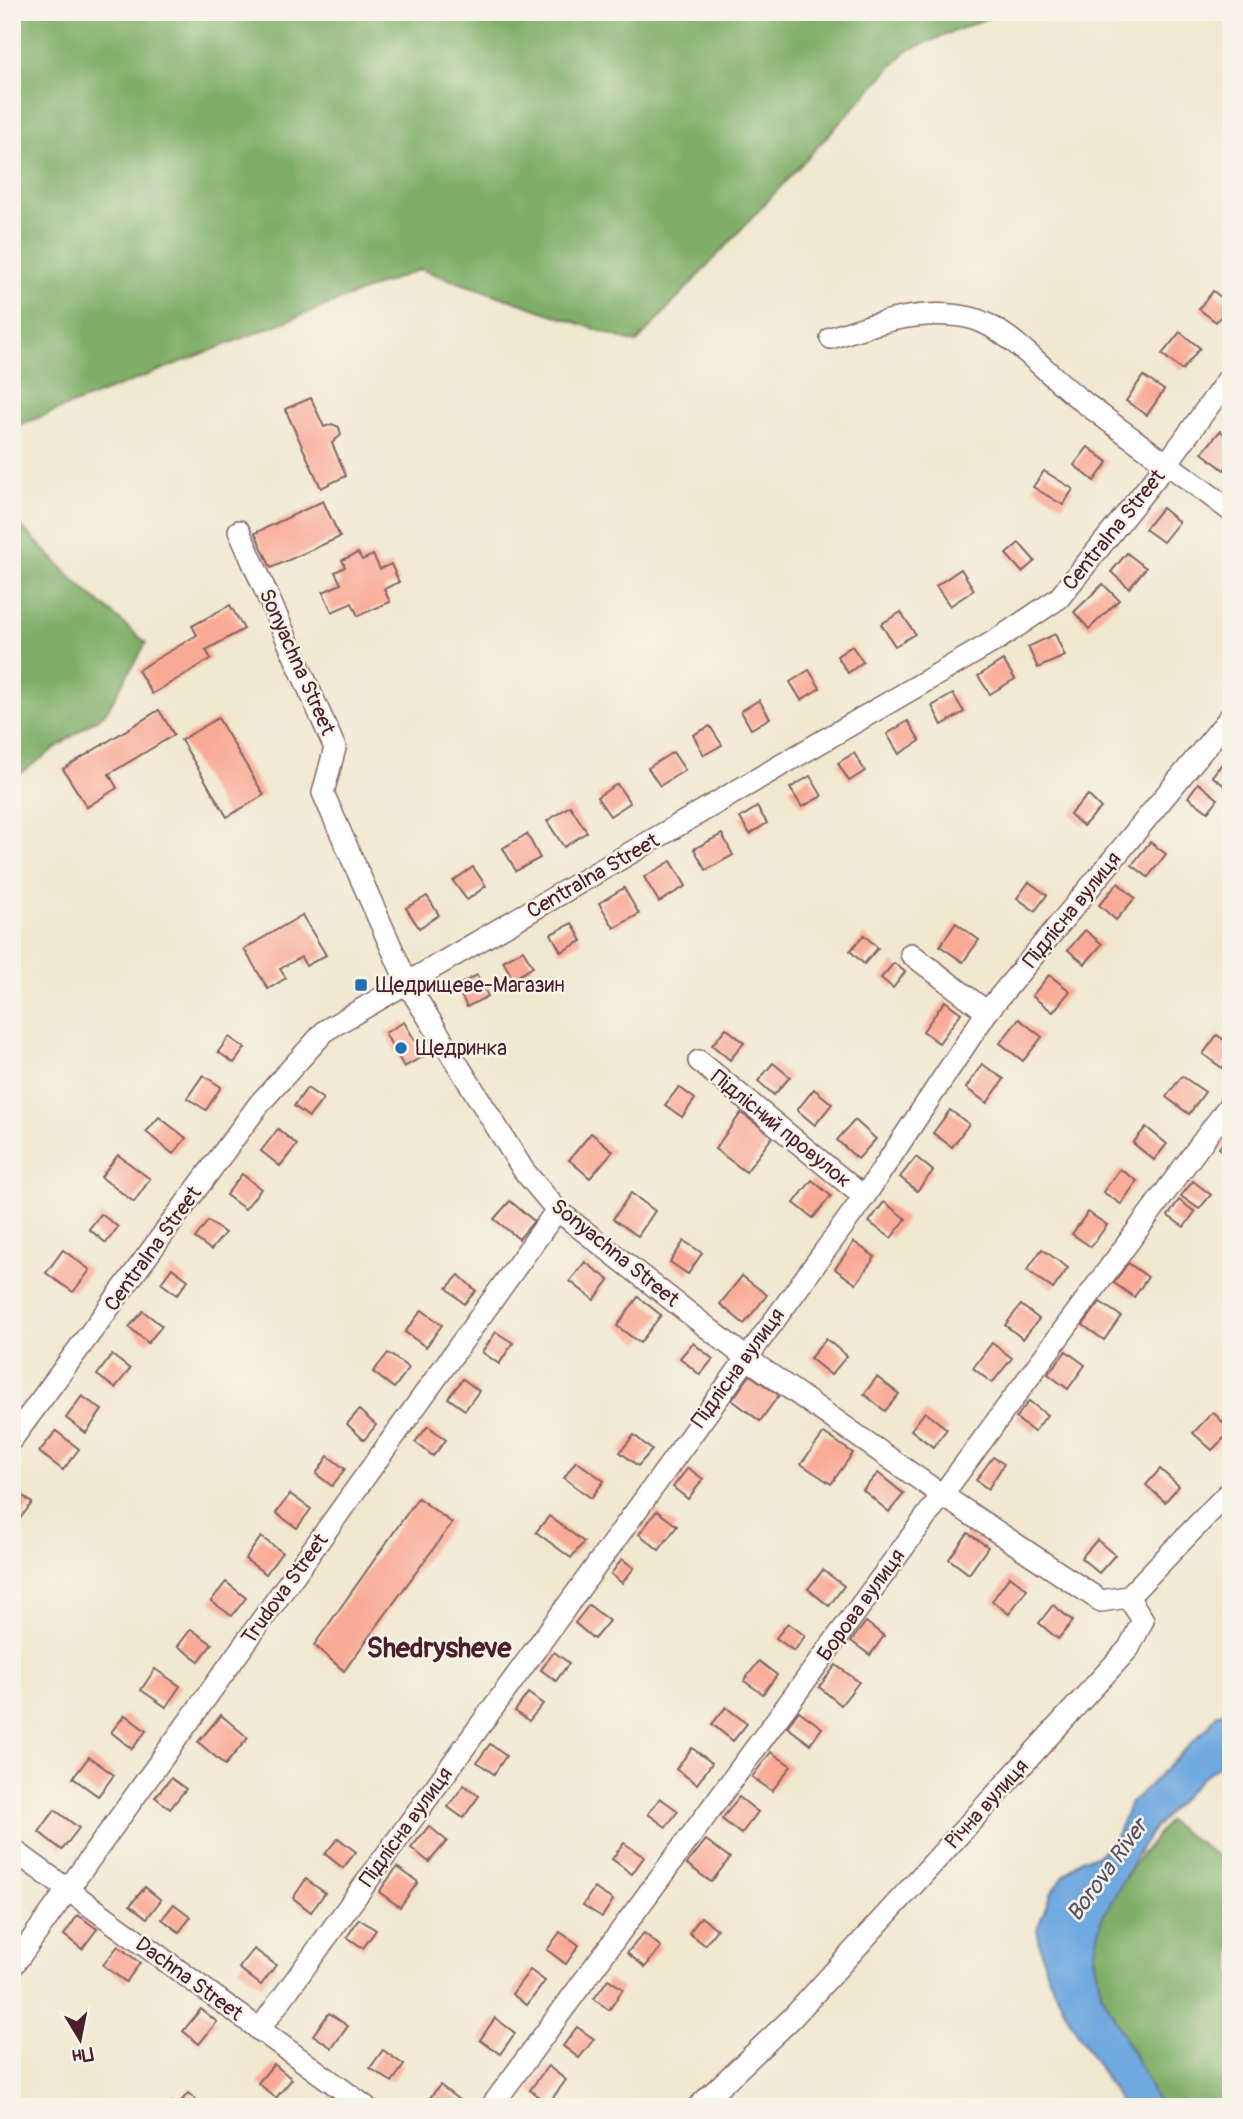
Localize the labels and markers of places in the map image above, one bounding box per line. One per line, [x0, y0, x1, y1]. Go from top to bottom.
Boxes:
place label: Щедрищеве-Магазин [375, 972, 565, 999]
marker: Щедрищеве-Магазин [353, 977, 369, 993]
place label: Щедринка [415, 1035, 507, 1062]
marker: Щедринка [393, 1040, 409, 1056]

